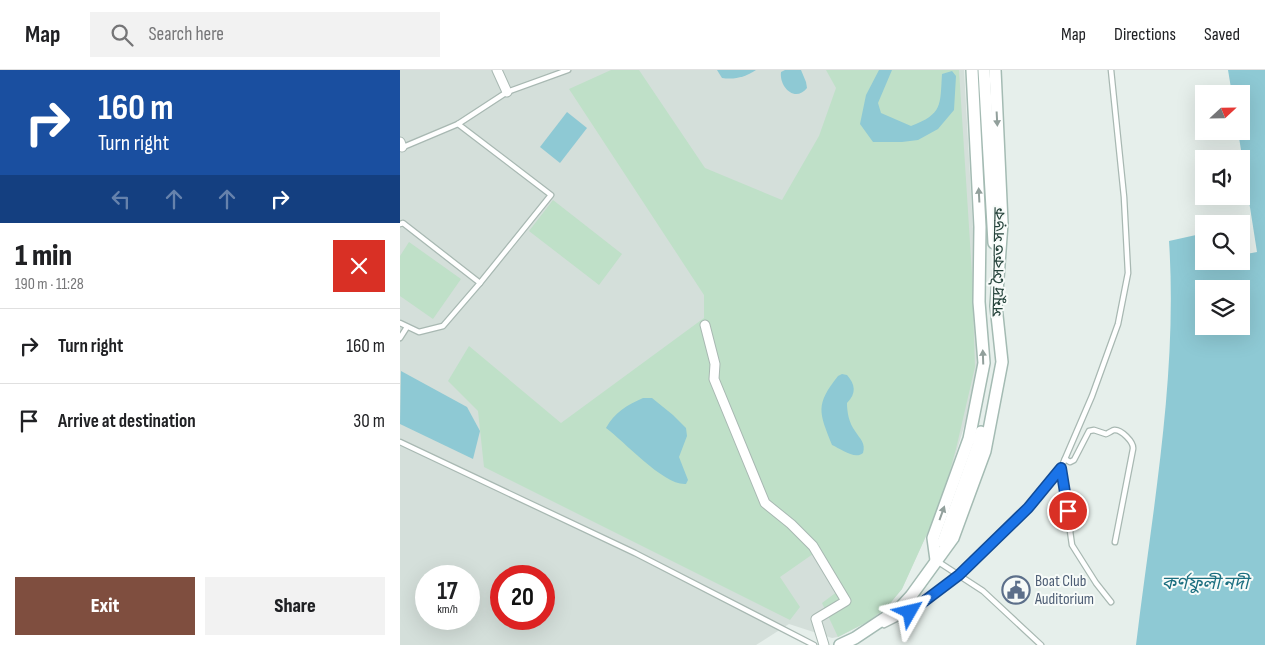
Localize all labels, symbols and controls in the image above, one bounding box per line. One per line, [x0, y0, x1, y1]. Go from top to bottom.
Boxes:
search box [90, 12, 440, 57]
text: Map [25, 20, 60, 49]
icon: search [108, 21, 136, 49]
text: Search here [148, 23, 224, 46]
text: Map [1061, 24, 1086, 45]
text: Directions [1114, 24, 1176, 45]
text: Saved [1204, 24, 1240, 45]
north arrow [1195, 85, 1250, 140]
map controls [1195, 85, 1250, 335]
text: 160 m [98, 87, 174, 130]
icon: right [15, 90, 80, 155]
one-way arrow [993, 111, 1001, 127]
text: Turn right [98, 130, 169, 157]
button: sound [1195, 150, 1250, 205]
icon: left [107, 185, 135, 213]
icon: ahead [160, 185, 188, 213]
icon: ahead [213, 185, 241, 213]
icon: right [266, 185, 294, 213]
one-way arrow [974, 186, 982, 202]
street label: সমুদ্র সৈকত সড়ক [988, 206, 1009, 318]
button: search [1195, 215, 1250, 270]
text: 1 min [15, 238, 72, 274]
button: close [333, 240, 385, 292]
text: 190 m · 11:28 [15, 275, 84, 294]
button: layers [1195, 280, 1250, 335]
icon: right [15, 332, 43, 360]
text: Turn right [58, 335, 123, 358]
text: 160 m [346, 335, 385, 358]
one-way arrow [979, 349, 987, 365]
icon: arrive [15, 407, 43, 435]
text: Arrive at destination [58, 410, 196, 433]
text: 30 m [353, 410, 385, 433]
pin [1047, 490, 1089, 532]
icon: arrive [1054, 497, 1082, 525]
one-way arrow [938, 505, 946, 520]
speed limit sign: 20 [490, 565, 555, 630]
place label: Boat Club Auditorium [1034, 572, 1094, 609]
water label: কর্ণফুলী নদী [1161, 572, 1252, 594]
public building icon: Boat Club Auditorium [1001, 575, 1031, 605]
text: 17 [437, 576, 458, 607]
button: Exit [15, 577, 195, 635]
button: Share [205, 577, 385, 635]
position arrow [883, 585, 935, 637]
text: km/h [437, 602, 458, 617]

